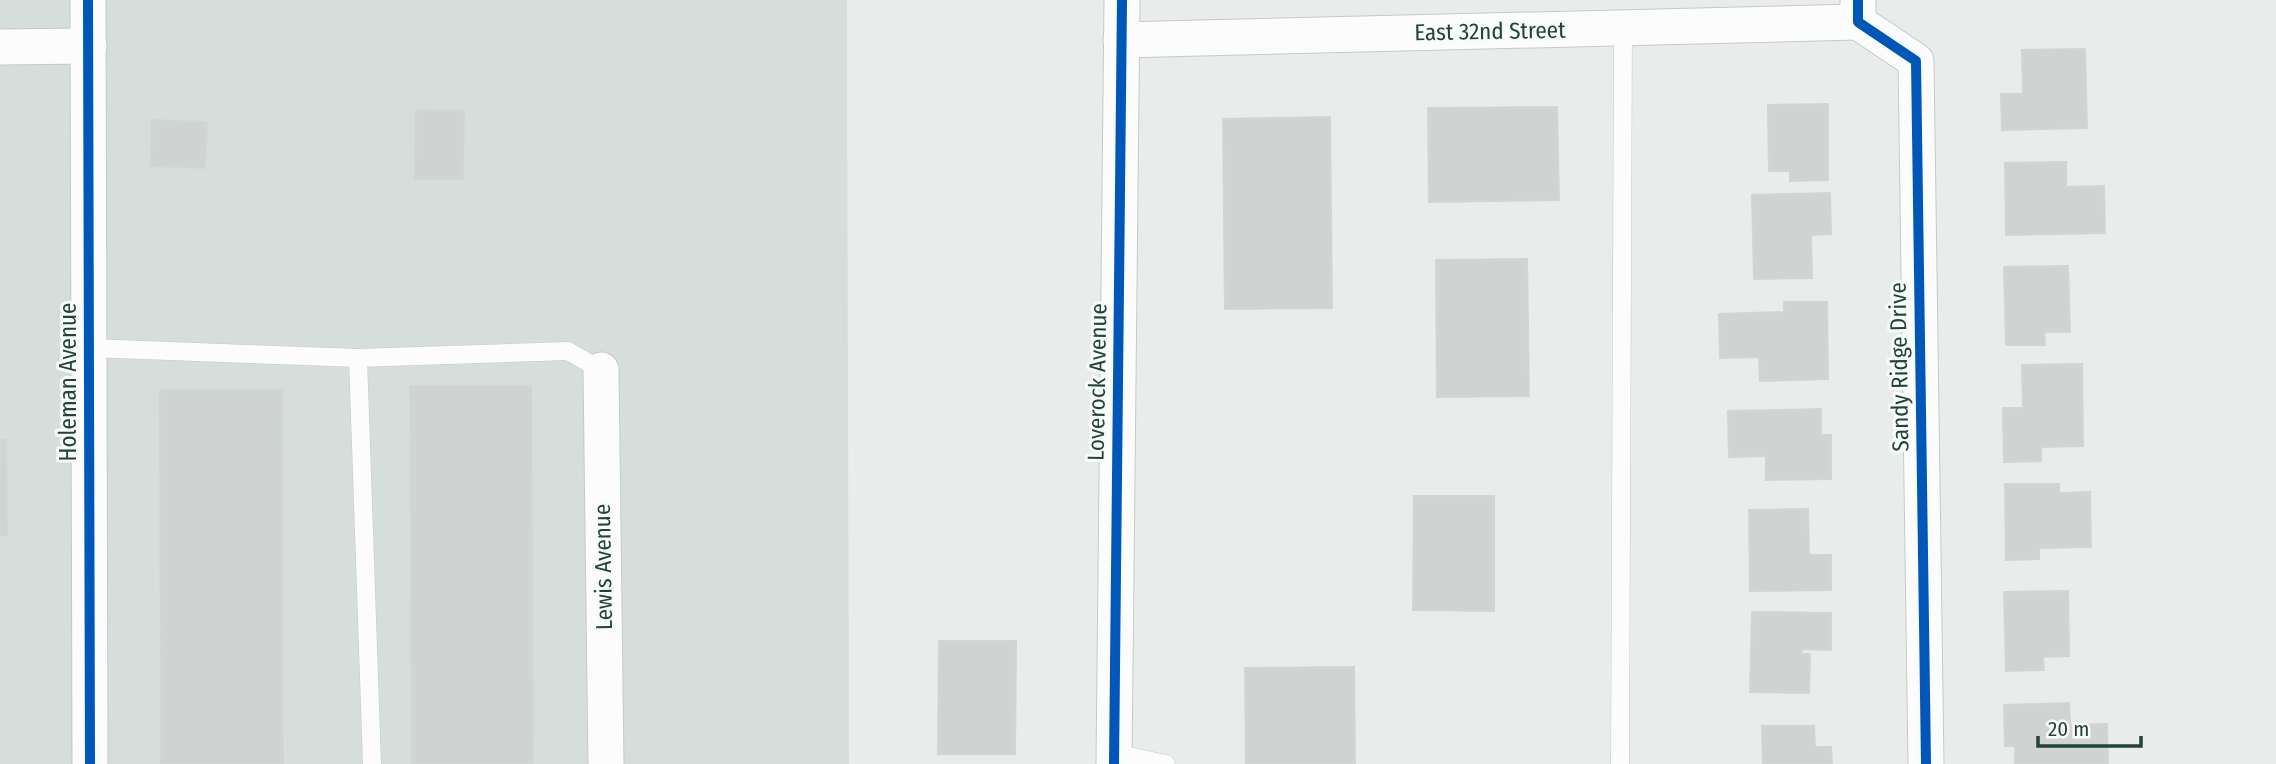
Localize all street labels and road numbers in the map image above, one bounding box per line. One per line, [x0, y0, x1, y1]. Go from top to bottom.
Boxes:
street label: East 32nd Street [1414, 16, 1566, 46]
street label: Sandy Ridge Drive [1884, 282, 1914, 452]
street label: Holeman Avenue [54, 303, 82, 461]
street label: Loverock Avenue [1082, 303, 1112, 461]
street label: Lewis Avenue [588, 504, 618, 630]

